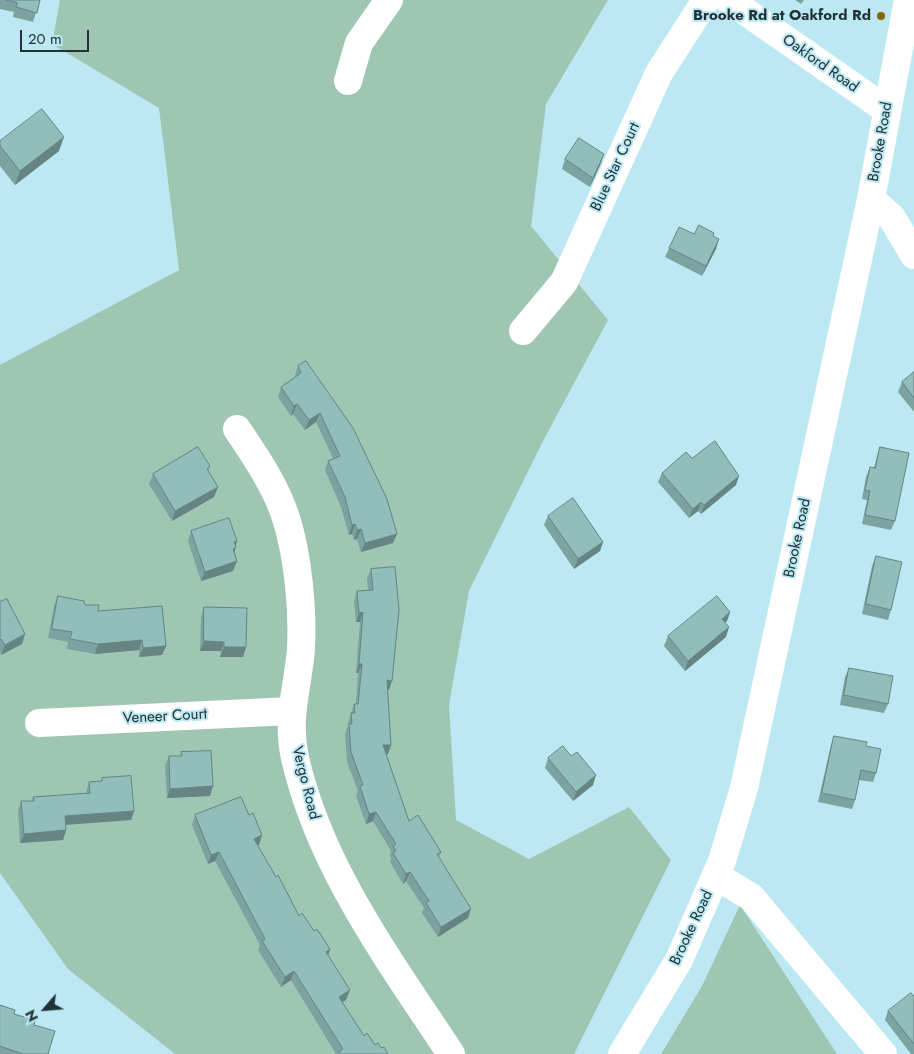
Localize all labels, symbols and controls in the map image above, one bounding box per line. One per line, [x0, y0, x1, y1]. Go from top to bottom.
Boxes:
place label: Brooke Rd at Oakford Rd [693, 7, 871, 25]
marker: Brooke Rd at Oakford Rd [875, 10, 887, 22]
scale bar [22, 20, 91, 52]
text: 20 m [28, 28, 62, 50]
street label: Oakford Road [779, 31, 861, 97]
street label: Brooke Road [865, 101, 897, 183]
street label: Blue Star Court [588, 120, 644, 214]
street label: Brooke Road [781, 497, 815, 579]
street label: Veneer Court [122, 706, 208, 728]
street label: Vergo Road [287, 744, 323, 822]
street label: Brooke Road [667, 888, 717, 968]
north arrow [20, 984, 70, 1034]
text: N [20, 1006, 43, 1025]

